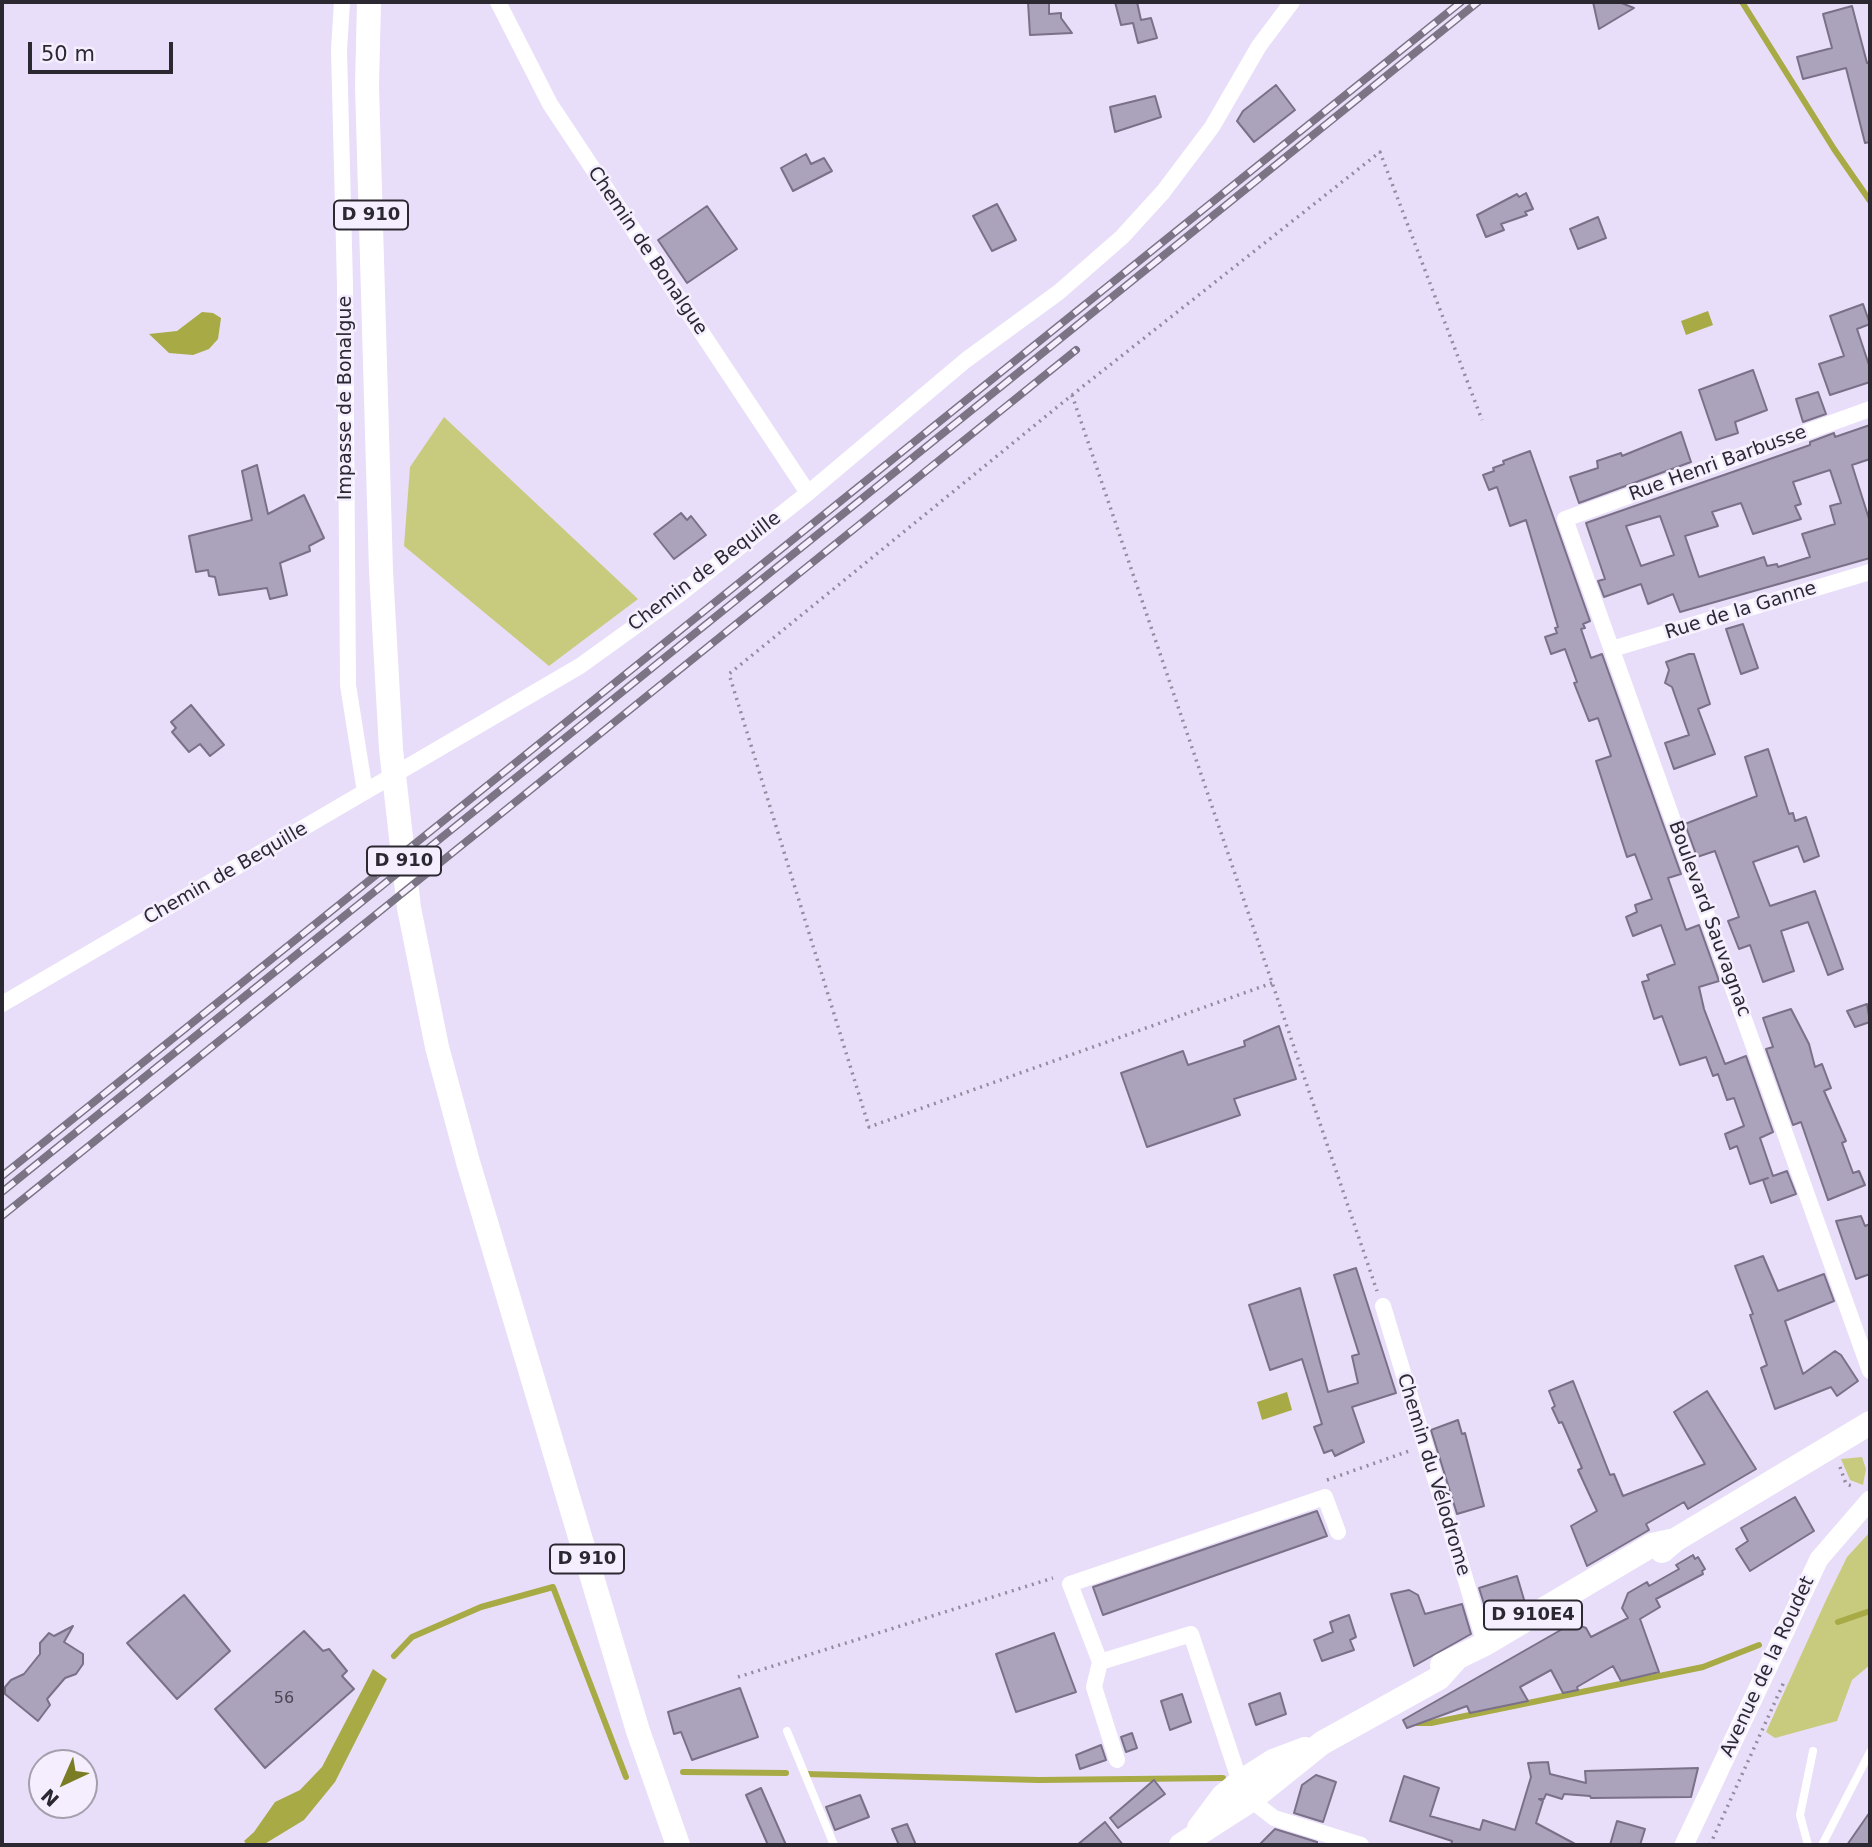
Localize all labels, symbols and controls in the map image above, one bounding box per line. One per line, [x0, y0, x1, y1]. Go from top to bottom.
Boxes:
scale bar [32, 28, 177, 72]
text: 50 m [41, 42, 95, 66]
street label: Chemin de Bonalgue [582, 163, 712, 339]
road number: D 910 [334, 200, 408, 230]
street label: Impasse de Bonalgue [335, 296, 357, 500]
street label: Rue Henri Barbusse [1626, 421, 1810, 507]
street label: Chemin de Bequille [624, 507, 786, 637]
street label: Rue de la Ganne [1663, 577, 1819, 645]
street label: Chemin de Bequille [140, 818, 312, 930]
street label: Boulevard Sauvagnac [1663, 818, 1755, 1020]
road number: D 910 [367, 846, 441, 876]
street label: Chemin du Vélodrome [1391, 1371, 1475, 1579]
road number: D 910 [550, 1544, 624, 1574]
street label: Avenue de la Roudet [1716, 1573, 1820, 1761]
road number: D 910E4 [1484, 1600, 1582, 1630]
house number: 56 [274, 1689, 294, 1709]
north arrow [28, 1749, 98, 1819]
text: N [36, 1784, 63, 1811]

